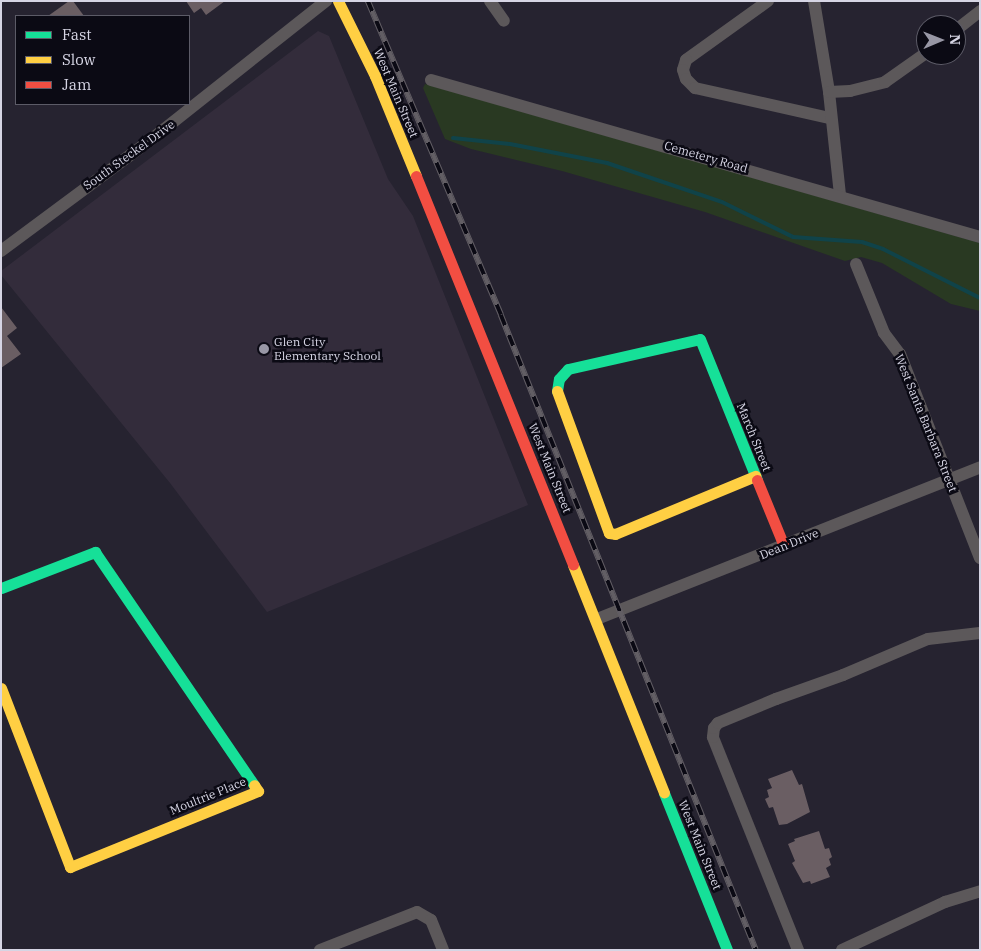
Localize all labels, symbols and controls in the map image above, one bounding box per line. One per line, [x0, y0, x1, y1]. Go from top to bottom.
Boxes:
legend [15, 15, 190, 105]
north arrow [916, 15, 966, 65]
text: Fast [62, 25, 92, 44]
text: N [946, 34, 964, 45]
street label: West Main Street [371, 46, 421, 140]
text: Slow [62, 50, 95, 69]
text: Jam [62, 75, 91, 94]
street label: South Steckel Drive [80, 117, 178, 193]
street label: Cemetery Road [663, 138, 749, 176]
place label: Glen City Elementary School [274, 335, 381, 363]
marker: Glen City Elementary School [258, 343, 270, 355]
street label: West Santa Barbara Street [892, 352, 960, 494]
street label: March Street [734, 401, 774, 473]
street label: West Main Street [525, 421, 575, 515]
street label: Dean Drive [757, 526, 821, 562]
street label: Moultrie Place [168, 774, 248, 818]
street label: West Main Street [675, 798, 725, 892]

